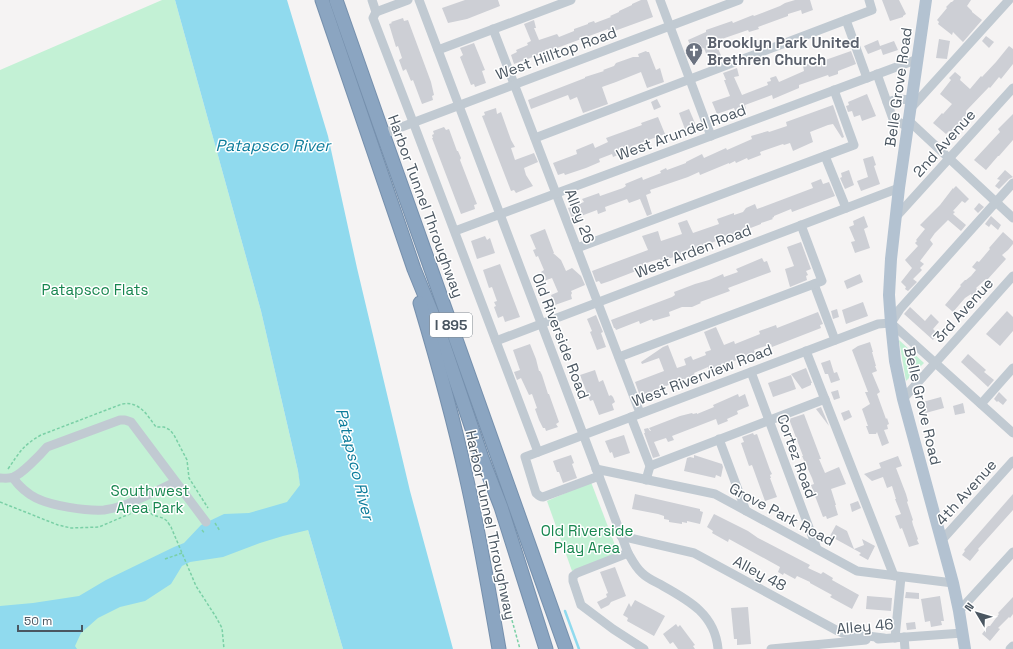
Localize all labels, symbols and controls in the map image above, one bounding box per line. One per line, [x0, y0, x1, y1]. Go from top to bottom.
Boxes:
street label: West Hilltop Road [493, 22, 619, 84]
street label: Belle Grove Road [880, 26, 916, 148]
place label: Brooklyn Park United Brethren Church [707, 33, 860, 69]
church icon: Brooklyn Park United Brethren Church [684, 41, 704, 66]
street label: West Arundel Road [614, 100, 748, 164]
street label: 2nd Avenue [909, 105, 979, 181]
street label: Harbor Tunnel Throughway [384, 112, 468, 300]
water label: Patapsco River [216, 135, 332, 156]
street label: Alley 26 [561, 186, 599, 246]
street label: West Arden Road [632, 220, 754, 282]
street label: Old Riverside Road [528, 270, 594, 402]
street label: 3rd Avenue [929, 274, 997, 346]
park label: Patapsco Flats [42, 280, 149, 299]
road number: I 895 [430, 313, 472, 337]
street label: West Riverview Road [629, 339, 775, 411]
street label: Belle Grove Road [900, 345, 946, 467]
water label: Patapsco River [331, 406, 380, 524]
street label: Cortez Road [773, 411, 821, 501]
street label: Harbor Tunnel Throughway [462, 428, 520, 622]
street label: 4th Avenue [931, 455, 1001, 529]
street label: Grove Park Road [726, 478, 838, 550]
park label: Southwest Area Park [110, 481, 190, 517]
park label: Old Riverside Play Area [541, 521, 633, 557]
street label: Alley 48 [730, 551, 790, 595]
north arrow [957, 593, 997, 633]
text: N [961, 600, 977, 614]
scale bar [18, 607, 82, 633]
text: 50 m [24, 613, 52, 629]
street label: Alley 46 [836, 614, 894, 638]

